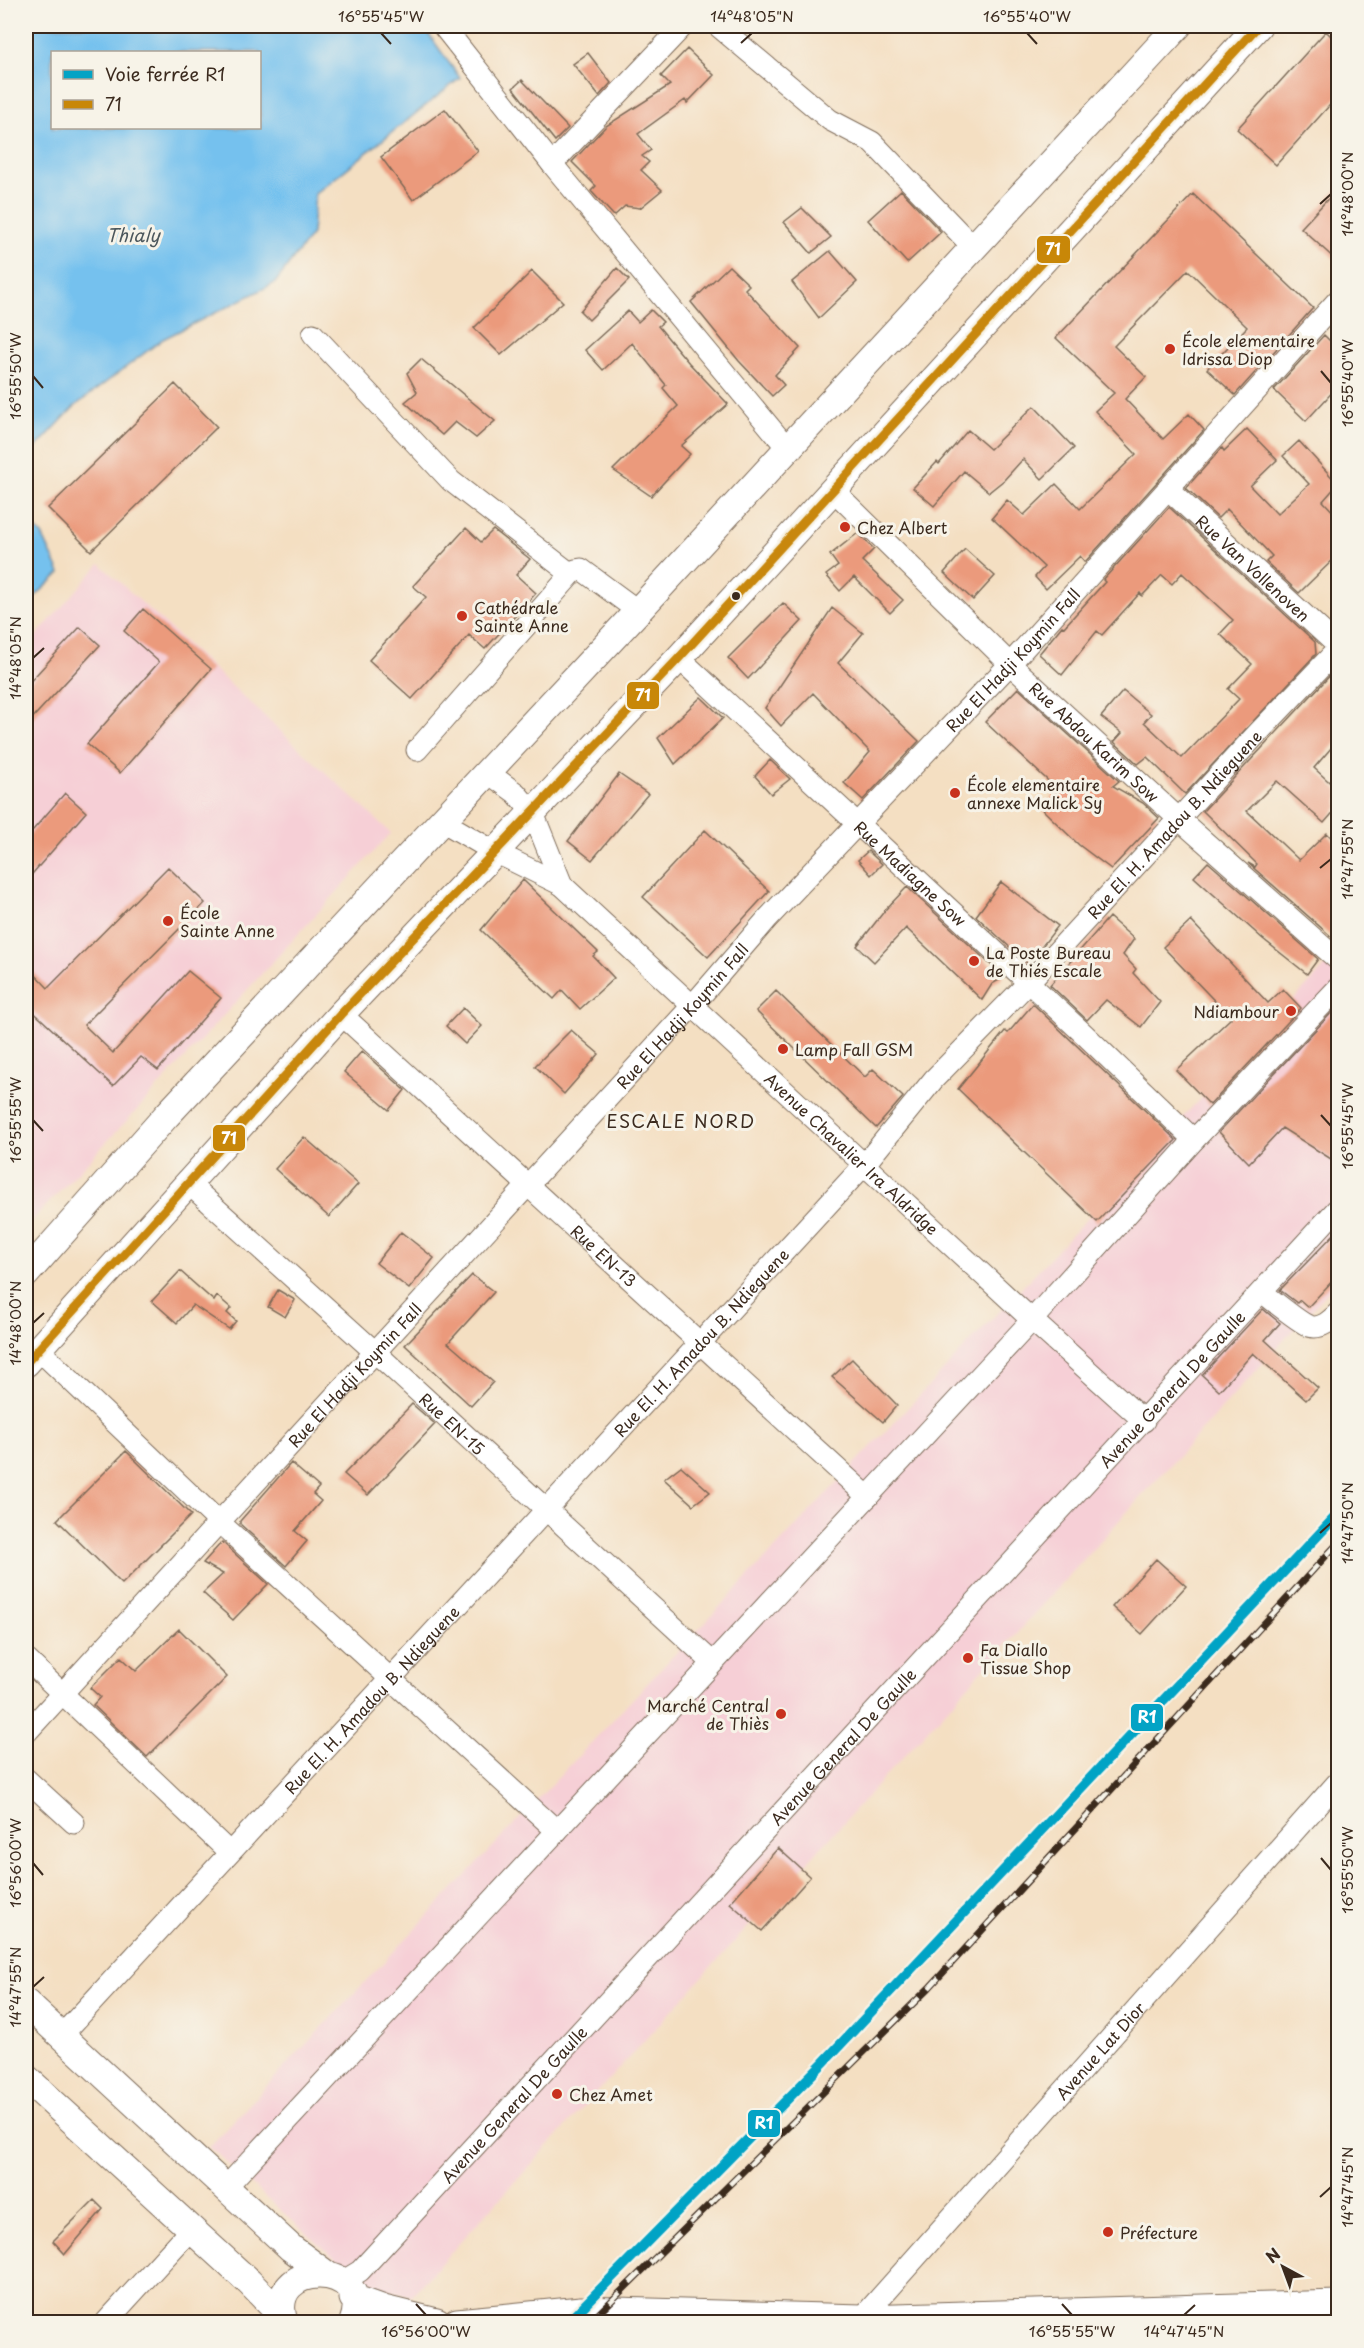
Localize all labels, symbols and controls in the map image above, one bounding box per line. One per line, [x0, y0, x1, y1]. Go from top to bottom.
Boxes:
text: 16°55'45"W [338, 4, 425, 27]
text: 14°48'05"N [710, 4, 794, 27]
text: 16°55'40"W [983, 4, 1072, 27]
legend [51, 51, 261, 129]
text: Voie ferrée R1 [105, 60, 225, 87]
text: 71 [105, 90, 122, 117]
text: 14°48'00"N [1335, 151, 1358, 237]
water label: Thialy [106, 221, 161, 248]
line badge: 71 [1036, 235, 1071, 264]
text: 71 [1045, 236, 1061, 260]
place label: École elementaire Idrissa Diop [1182, 328, 1315, 370]
text: 16°55'50"W [3, 332, 26, 420]
text: 16°55'40"W [1335, 338, 1358, 427]
marker: École elementaire Idrissa Diop [1163, 342, 1177, 356]
street label: Rue Van Vollenoven [1191, 509, 1316, 627]
place label: Chez Albert [857, 515, 948, 539]
marker: Chez Albert [838, 520, 852, 534]
street label: Rue El Hadji Koymin Fall [940, 582, 1085, 737]
unlabelled marker [730, 590, 742, 602]
place label: Cathédrale Sainte Anne [474, 595, 569, 637]
marker: Cathédrale Sainte Anne [455, 609, 469, 623]
text: 14°48'05"N [3, 616, 26, 700]
street label: Rue Abdou Karim Sow [1024, 676, 1165, 808]
line badge: 71 [626, 681, 660, 710]
text: 71 [635, 682, 651, 706]
street label: Rue El. H. Amadou B. Ndieguene [1081, 724, 1267, 924]
place label: École elementaire annexe Malick Sy [967, 772, 1103, 814]
marker: École elementaire annexe Malick Sy [948, 786, 962, 800]
street label: Rue Madiagne Sow [849, 815, 972, 932]
text: 14°47'55"N [1335, 818, 1358, 900]
place label: École Sainte Anne [180, 900, 275, 942]
marker: École Sainte Anne [161, 914, 175, 928]
street label: Rue El Hadji Koymin Fall [610, 938, 753, 1094]
place label: La Poste Bureau de Thiés Escale [986, 940, 1111, 982]
marker: La Poste Bureau de Thiés Escale [967, 954, 981, 968]
place label: Ndiambour [1193, 999, 1280, 1023]
marker: Ndiambour [1284, 1004, 1298, 1018]
place label: Lamp Fall GSM [795, 1037, 913, 1061]
marker: Lamp Fall GSM [776, 1042, 790, 1056]
street label: Avenue Chavalier Ira Aldridge [759, 1067, 944, 1240]
text: 16°55'55"W [3, 1076, 26, 1163]
text: 16°55'45"W [1335, 1082, 1358, 1169]
district label: ESCALE NORD [606, 1107, 756, 1134]
line badge: 71 [212, 1124, 246, 1152]
text: 71 [221, 1125, 237, 1149]
street label: Rue EN-13 [566, 1219, 643, 1292]
street label: Rue El. H. Amadou B. Ndieguene [608, 1242, 794, 1442]
text: 14°48'00"N [3, 1280, 26, 1366]
street label: Rue El Hadji Koymin Fall [282, 1297, 427, 1452]
street label: Avenue General De Gaulle [1093, 1305, 1250, 1473]
street label: Rue EN-15 [414, 1387, 491, 1460]
text: 14°47'50"N [1335, 1482, 1358, 1564]
street label: Rue El. H. Amadou B. Ndieguene [278, 1600, 465, 1799]
place label: Fa Diallo Tissue Shop [980, 1637, 1071, 1679]
marker: Fa Diallo Tissue Shop [961, 1651, 975, 1665]
street label: Avenue General De Gaulle [764, 1662, 921, 1830]
place label: Marché Central de Thiès [647, 1693, 769, 1735]
line badge: R1 [1130, 1703, 1164, 1732]
text: R1 [1138, 1704, 1157, 1728]
marker: Marché Central de Thiès [774, 1707, 788, 1721]
text: 16°56'00"W [3, 1818, 26, 1908]
text: 16°55'50"W [1335, 1826, 1358, 1914]
text: 14°47'55"N [3, 1946, 26, 2028]
street label: Avenue Lat Dior [1050, 1996, 1150, 2105]
street label: Avenue General De Gaulle [435, 2020, 592, 2188]
place label: Chez Amet [569, 2082, 653, 2106]
marker: Chez Amet [550, 2087, 564, 2101]
line badge: R1 [747, 2109, 781, 2138]
text: R1 [755, 2110, 774, 2134]
text: 14°47'45"N [1335, 2147, 1358, 2227]
place label: Préfecture [1120, 2220, 1198, 2244]
marker: Préfecture [1101, 2225, 1115, 2239]
north arrow [1253, 2237, 1313, 2297]
text: N [1260, 2242, 1285, 2268]
text: 16°56'00"W [381, 2319, 471, 2342]
text: 16°55'55"W [1029, 2319, 1116, 2342]
text: 14°47'45"N [1144, 2319, 1224, 2342]

